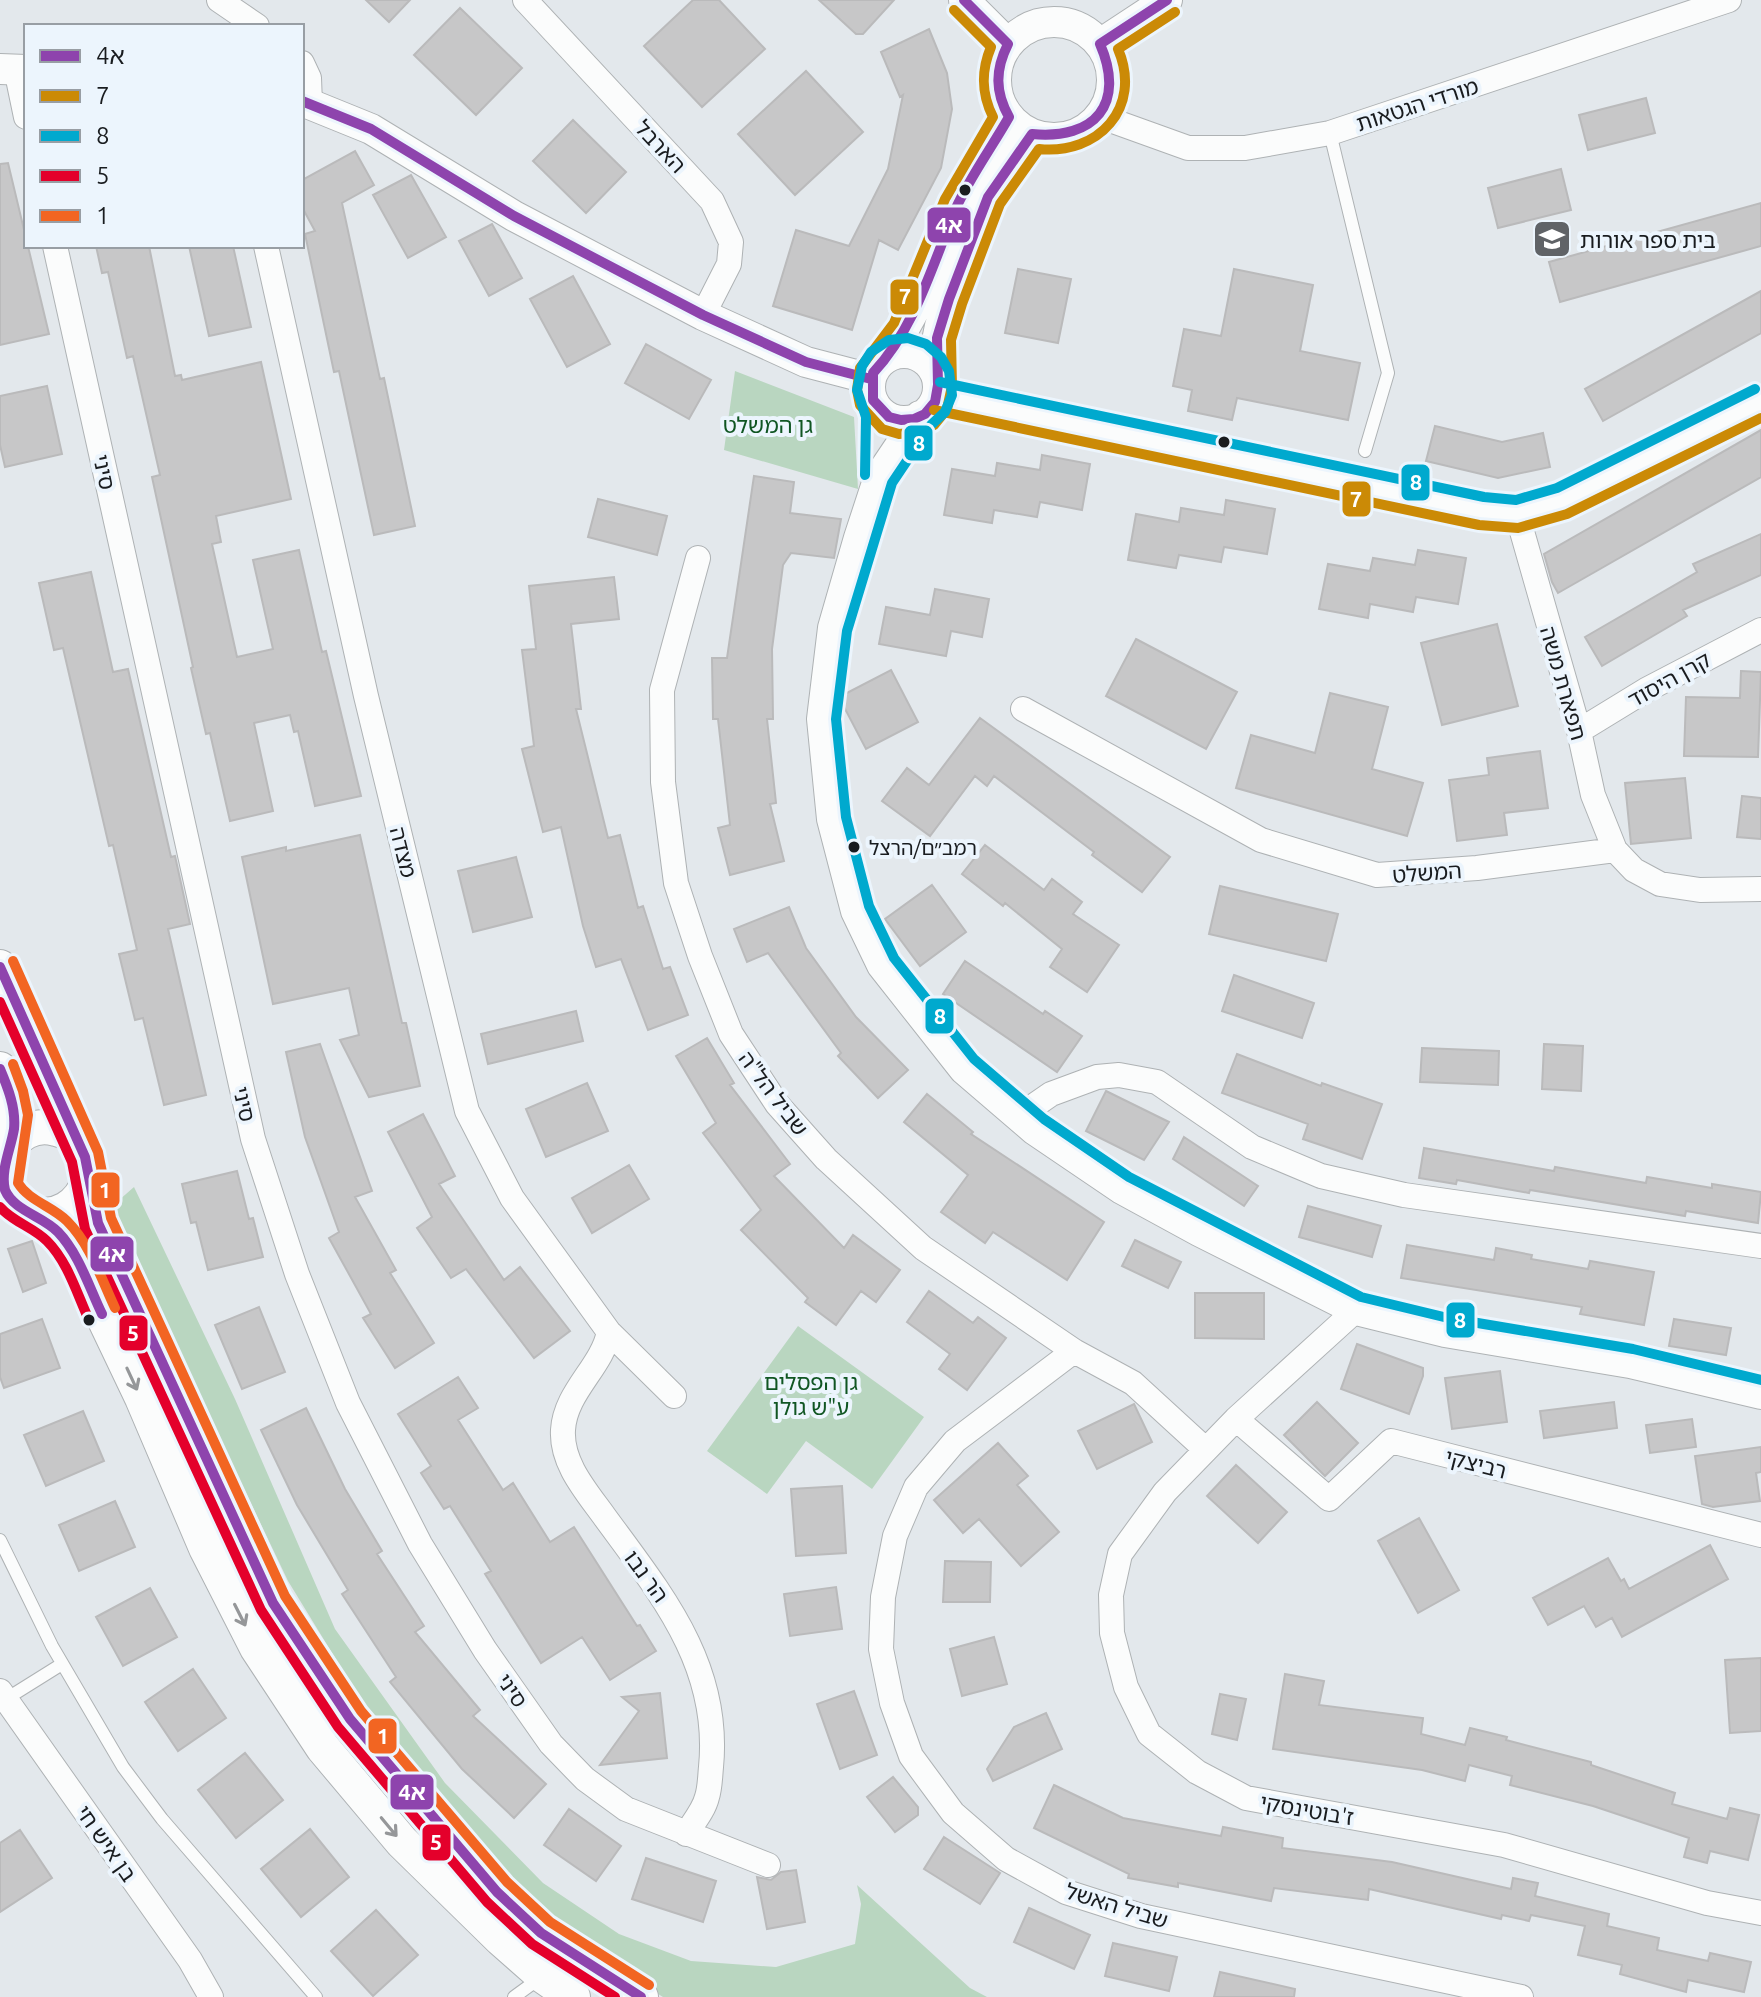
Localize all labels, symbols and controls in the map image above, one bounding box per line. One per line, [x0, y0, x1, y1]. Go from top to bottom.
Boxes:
legend [24, 24, 304, 248]
text: 4א [96, 42, 125, 69]
street label: מורדי הגטאות [1353, 72, 1481, 136]
text: 7 [96, 82, 110, 109]
street label: הארבל [631, 115, 691, 177]
text: 8 [96, 122, 110, 149]
text: 5 [96, 162, 110, 189]
unlabelled marker [957, 182, 973, 198]
text: 1 [96, 202, 110, 229]
line badge: 4א [926, 206, 972, 244]
text: 4א [935, 212, 963, 237]
school or university icon: בית ספר אורות [1531, 218, 1573, 260]
place label: בית ספר אורות [1580, 227, 1716, 252]
line badge: 7 [889, 278, 920, 316]
text: 7 [899, 283, 911, 308]
park label: גן המשלט [723, 412, 813, 437]
line badge: 8 [903, 424, 934, 462]
text: 8 [913, 430, 925, 455]
unlabelled marker [1216, 434, 1232, 450]
street label: סיני [89, 452, 121, 492]
line badge: 8 [1400, 463, 1431, 502]
text: 8 [1410, 469, 1422, 494]
line badge: 7 [1341, 480, 1372, 518]
text: 7 [1350, 486, 1362, 511]
street label: תפארת משה [1536, 623, 1592, 743]
street label: קרן היסוד [1623, 646, 1715, 712]
street label: מצדה [386, 824, 422, 880]
place label: רמב״ם/הרצל [869, 836, 977, 859]
marker: רמב״ם/הרצל [846, 839, 862, 855]
street label: המשלט [1392, 857, 1462, 887]
line badge: 8 [924, 997, 955, 1035]
text: 8 [934, 1003, 946, 1028]
street label: שביל הל"ה [734, 1046, 814, 1140]
street label: סיני [229, 1084, 261, 1124]
line badge: 1 [90, 1171, 121, 1209]
text: 1 [99, 1177, 111, 1202]
line badge: 4א [89, 1235, 135, 1273]
text: 4א [98, 1241, 126, 1266]
line badge: 8 [1445, 1301, 1476, 1339]
text: 8 [1454, 1307, 1466, 1332]
unlabelled marker [81, 1312, 97, 1328]
line badge: 5 [118, 1314, 149, 1352]
text: 5 [127, 1320, 139, 1345]
one-way arrow [125, 1366, 140, 1390]
park label: גן הפסלים ע"ש גולן [764, 1369, 858, 1419]
street label: רביצקי [1443, 1443, 1509, 1483]
street label: הר נבו [620, 1545, 674, 1607]
one-way arrow [233, 1603, 248, 1627]
street label: סיני [493, 1668, 533, 1712]
line badge: 1 [367, 1717, 398, 1755]
text: 1 [377, 1723, 389, 1748]
line badge: 4א [389, 1773, 435, 1811]
text: 4א [398, 1779, 426, 1804]
street label: ז'בוטינסקי [1258, 1788, 1356, 1830]
street label: בן איש חי [72, 1800, 142, 1886]
one-way arrow [380, 1816, 398, 1837]
line badge: 5 [421, 1823, 452, 1862]
text: 5 [430, 1829, 442, 1854]
street label: שביל האשל [1063, 1878, 1171, 1932]

